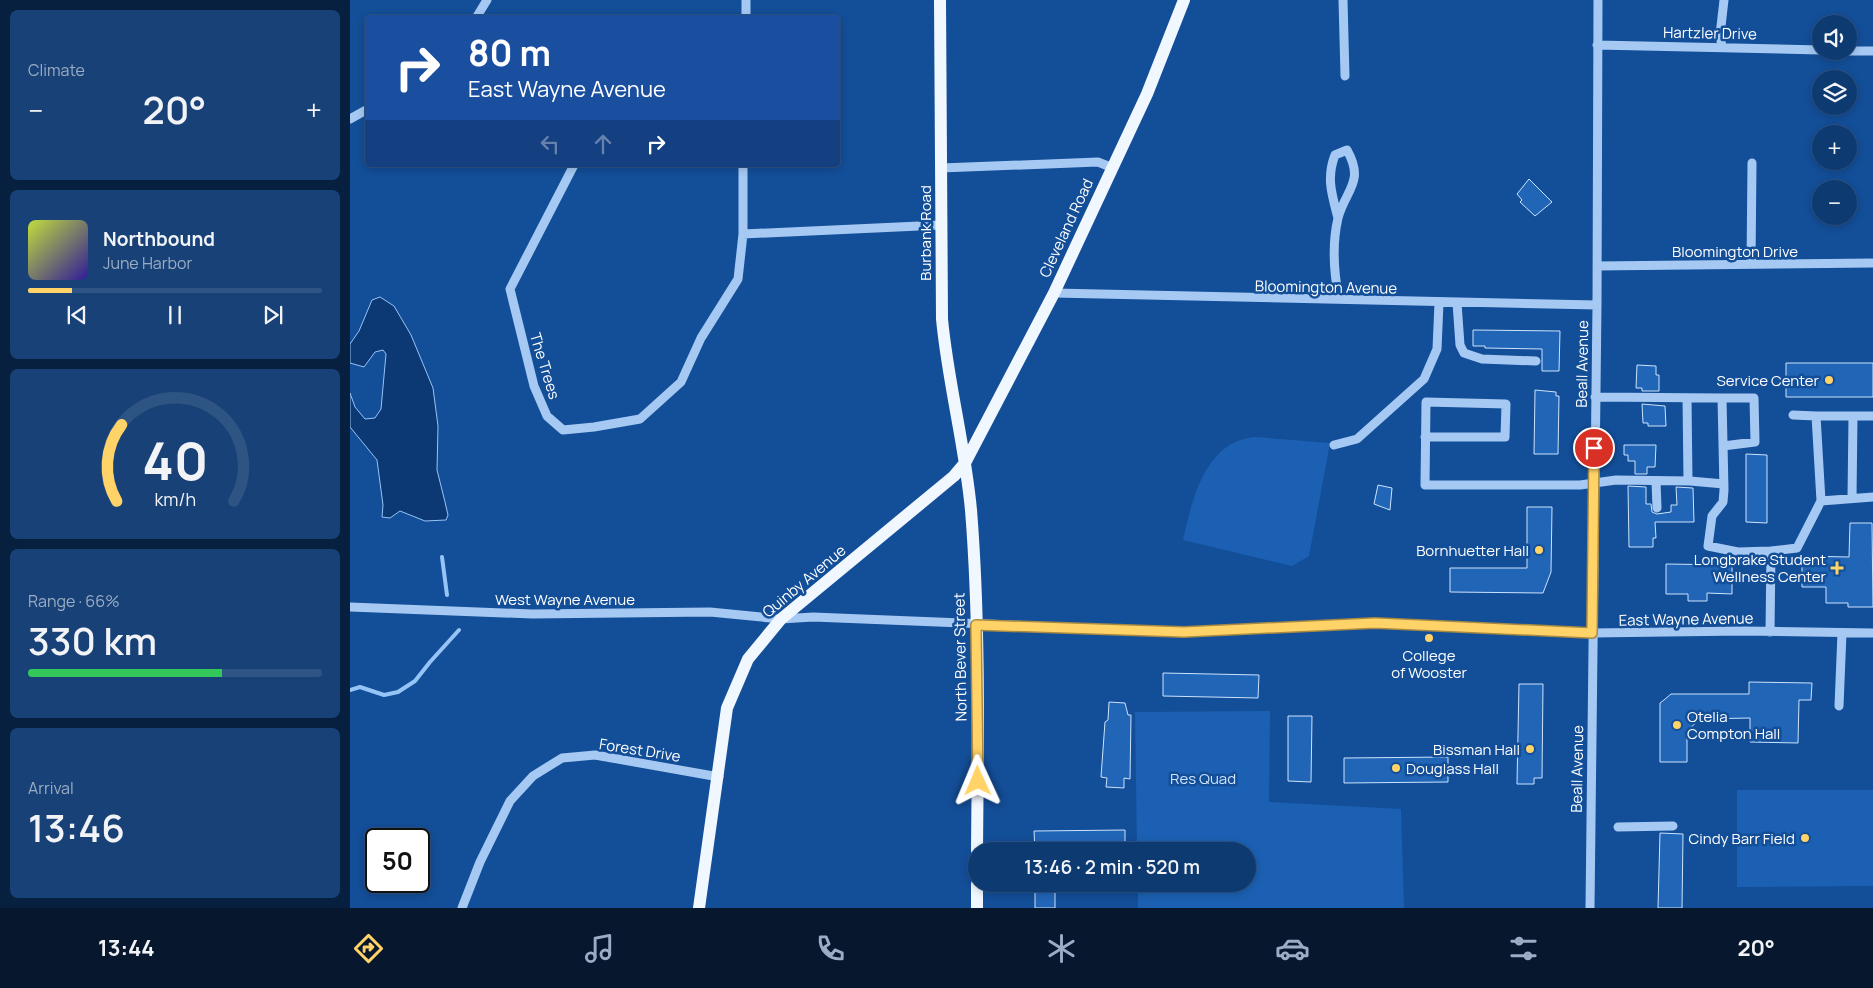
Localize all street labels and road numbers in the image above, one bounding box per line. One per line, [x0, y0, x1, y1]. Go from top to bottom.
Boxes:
street label: Hartzler Drive [1663, 22, 1757, 44]
street label: Cleveland Road [1034, 175, 1098, 281]
street label: Burbank Road [915, 185, 936, 281]
street label: Bloomington Drive [1672, 241, 1798, 262]
street label: Bloomington Avenue [1255, 275, 1398, 299]
street label: Beall Avenue [1571, 320, 1593, 408]
street label: The Trees [525, 330, 565, 402]
street label: Quinby Avenue [758, 540, 850, 622]
street label: West Wayne Avenue [495, 589, 635, 610]
street label: North Bever Street [948, 592, 972, 722]
street label: East Wayne Avenue [1618, 607, 1754, 631]
street label: Beall Avenue [1566, 725, 1588, 813]
street label: Forest Drive [598, 733, 682, 767]

